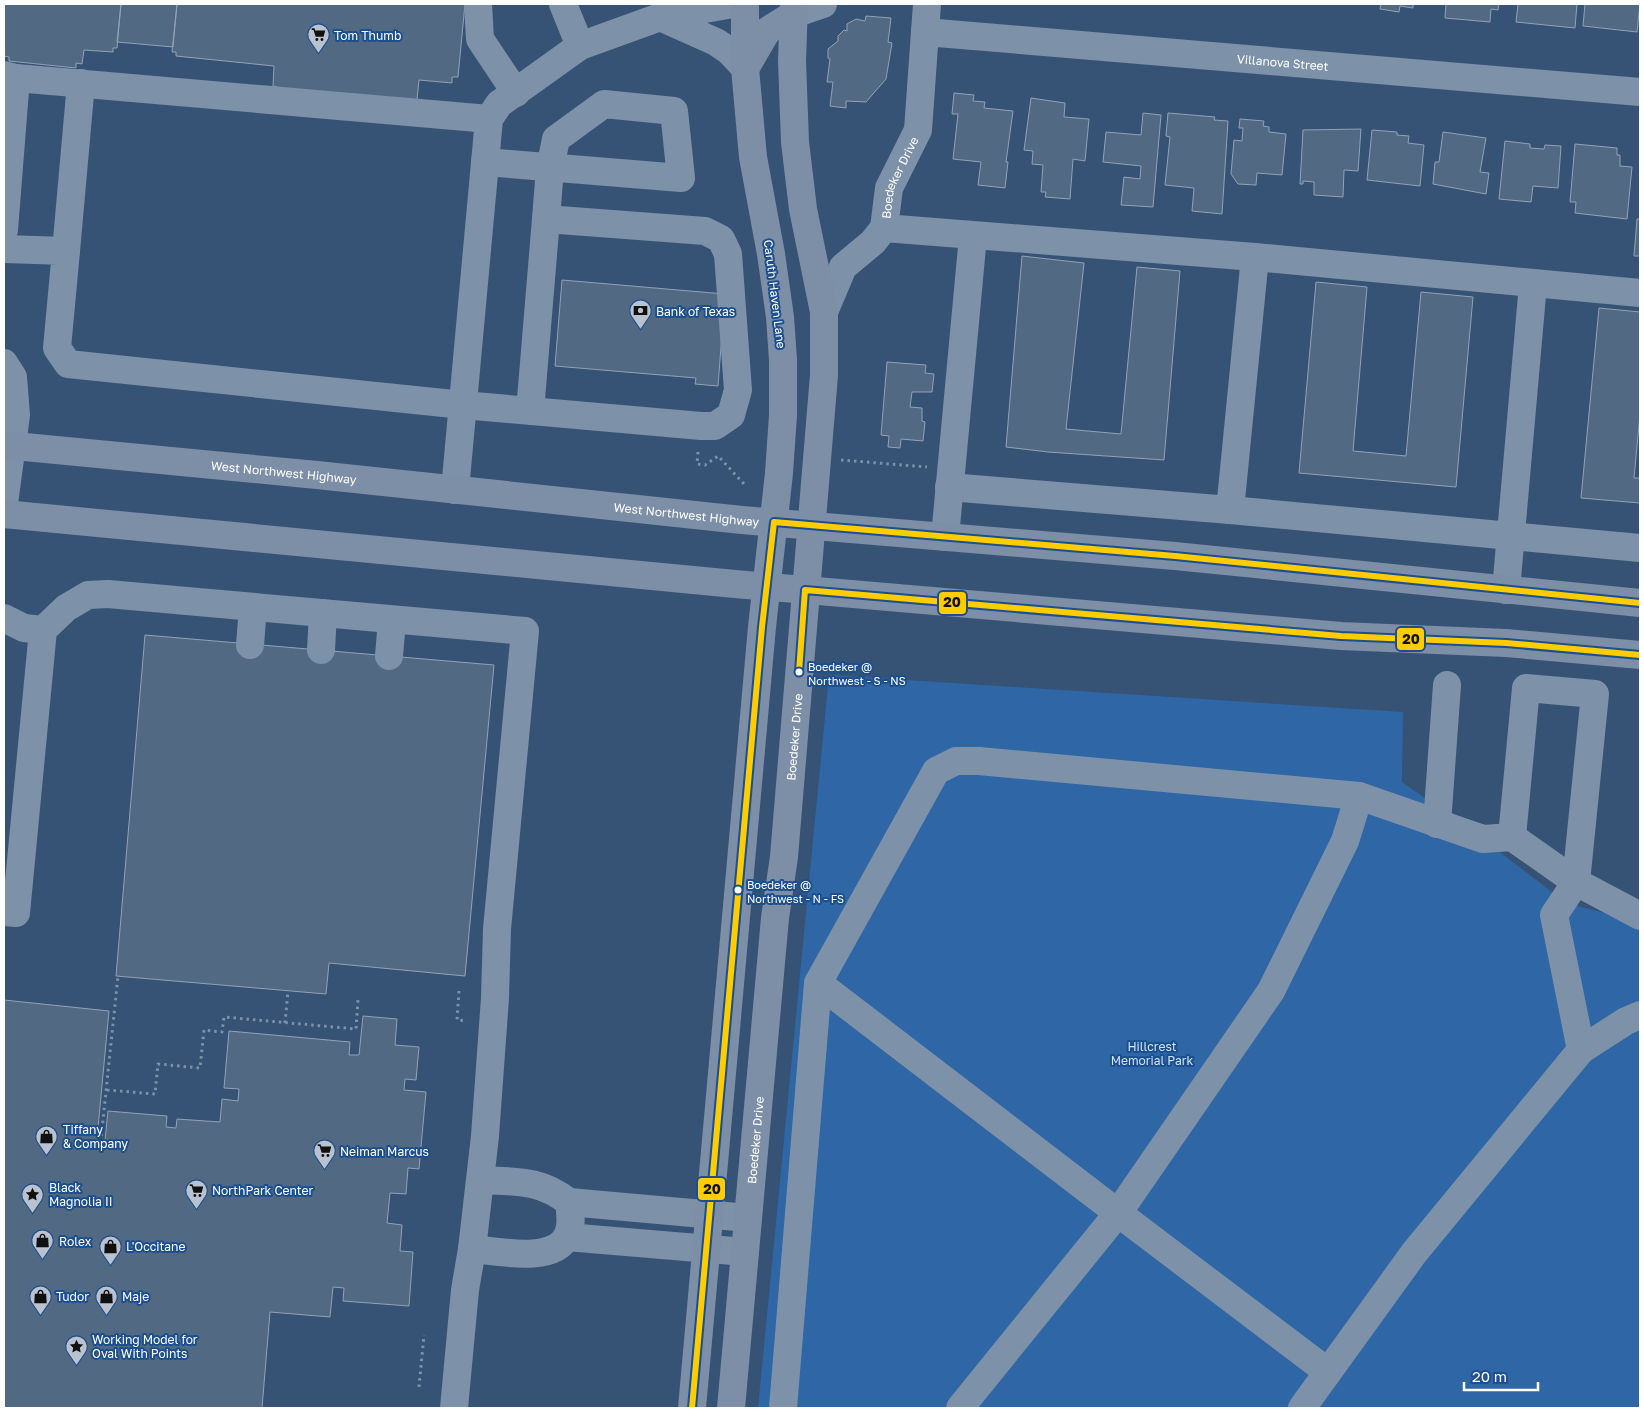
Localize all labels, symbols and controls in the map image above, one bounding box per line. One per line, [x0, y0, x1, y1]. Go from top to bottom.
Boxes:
supermarket icon: Tom Thumb [306, 23, 330, 54]
place label: Tom Thumb [334, 28, 401, 43]
street label: Villanova Street [1236, 51, 1329, 73]
street label: Boedeker Drive [878, 134, 921, 219]
street label: Caruth Haven Lane [761, 239, 789, 349]
bank icon: Bank of Texas [628, 299, 652, 330]
place label: Bank of Texas [656, 304, 735, 319]
street label: West Northwest Highway [210, 457, 357, 487]
street label: West Northwest Highway [613, 499, 760, 529]
line badge: 20 [938, 591, 967, 615]
text: 20 [943, 593, 961, 610]
line badge: 20 [1396, 627, 1425, 651]
text: 20 [1402, 630, 1420, 647]
place label: Boedeker @ Northwest - S - NS [808, 660, 906, 687]
marker: Boedeker @ Northwest - S - NS [794, 667, 804, 677]
street label: Boedeker Drive [783, 693, 805, 781]
place label: Boedeker @ Northwest - N - FS [747, 878, 844, 905]
marker: Boedeker @ Northwest - N - FS [733, 885, 743, 895]
park label: Hillcrest Memorial Park [1111, 1039, 1194, 1068]
street label: Boedeker Drive [744, 1096, 766, 1184]
place label: Tiffany & Company [63, 1122, 128, 1151]
shop icon: Tiffany & Company [35, 1124, 59, 1155]
supermarket icon: Neiman Marcus [312, 1139, 336, 1170]
place label: Neiman Marcus [340, 1144, 429, 1159]
line badge: 20 [697, 1177, 726, 1201]
supermarket icon: NorthPark Center [184, 1178, 208, 1209]
place label: Black Magnolia II [49, 1180, 112, 1209]
text: 20 [703, 1180, 721, 1197]
place icon: Black Magnolia II [21, 1182, 45, 1213]
place label: NorthPark Center [212, 1183, 314, 1198]
shop icon: Rolex [31, 1229, 55, 1260]
place label: Rolex [59, 1234, 92, 1249]
shop icon: L'Occitane [98, 1234, 122, 1265]
place label: L'Occitane [126, 1239, 185, 1254]
shop icon: Tudor [28, 1284, 52, 1315]
shop icon: Maje [94, 1284, 118, 1315]
place label: Tudor [56, 1289, 89, 1304]
place label: Maje [122, 1289, 149, 1304]
place label: Working Model for Oval With Points [92, 1332, 198, 1361]
place icon: Working Model for Oval With Points [64, 1334, 88, 1365]
scale bar [1464, 1360, 1538, 1392]
text: 20 m [1472, 1367, 1507, 1385]

